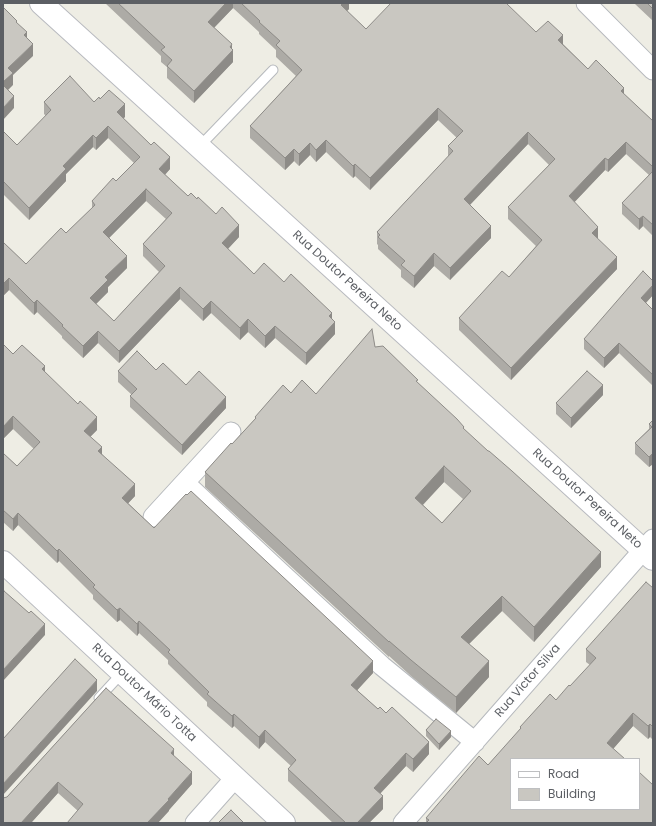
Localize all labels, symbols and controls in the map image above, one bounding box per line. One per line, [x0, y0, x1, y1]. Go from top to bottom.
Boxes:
street label: Rua Doutor Pereira Neto [289, 228, 405, 334]
street label: Rua Doutor Pereira Neto [529, 446, 645, 552]
street label: Rua Doutor Mário Totta [89, 641, 199, 745]
street label: Rua Victor Silva [492, 641, 564, 721]
legend [510, 758, 640, 810]
text: Road [548, 765, 579, 782]
text: Building [548, 785, 596, 802]

